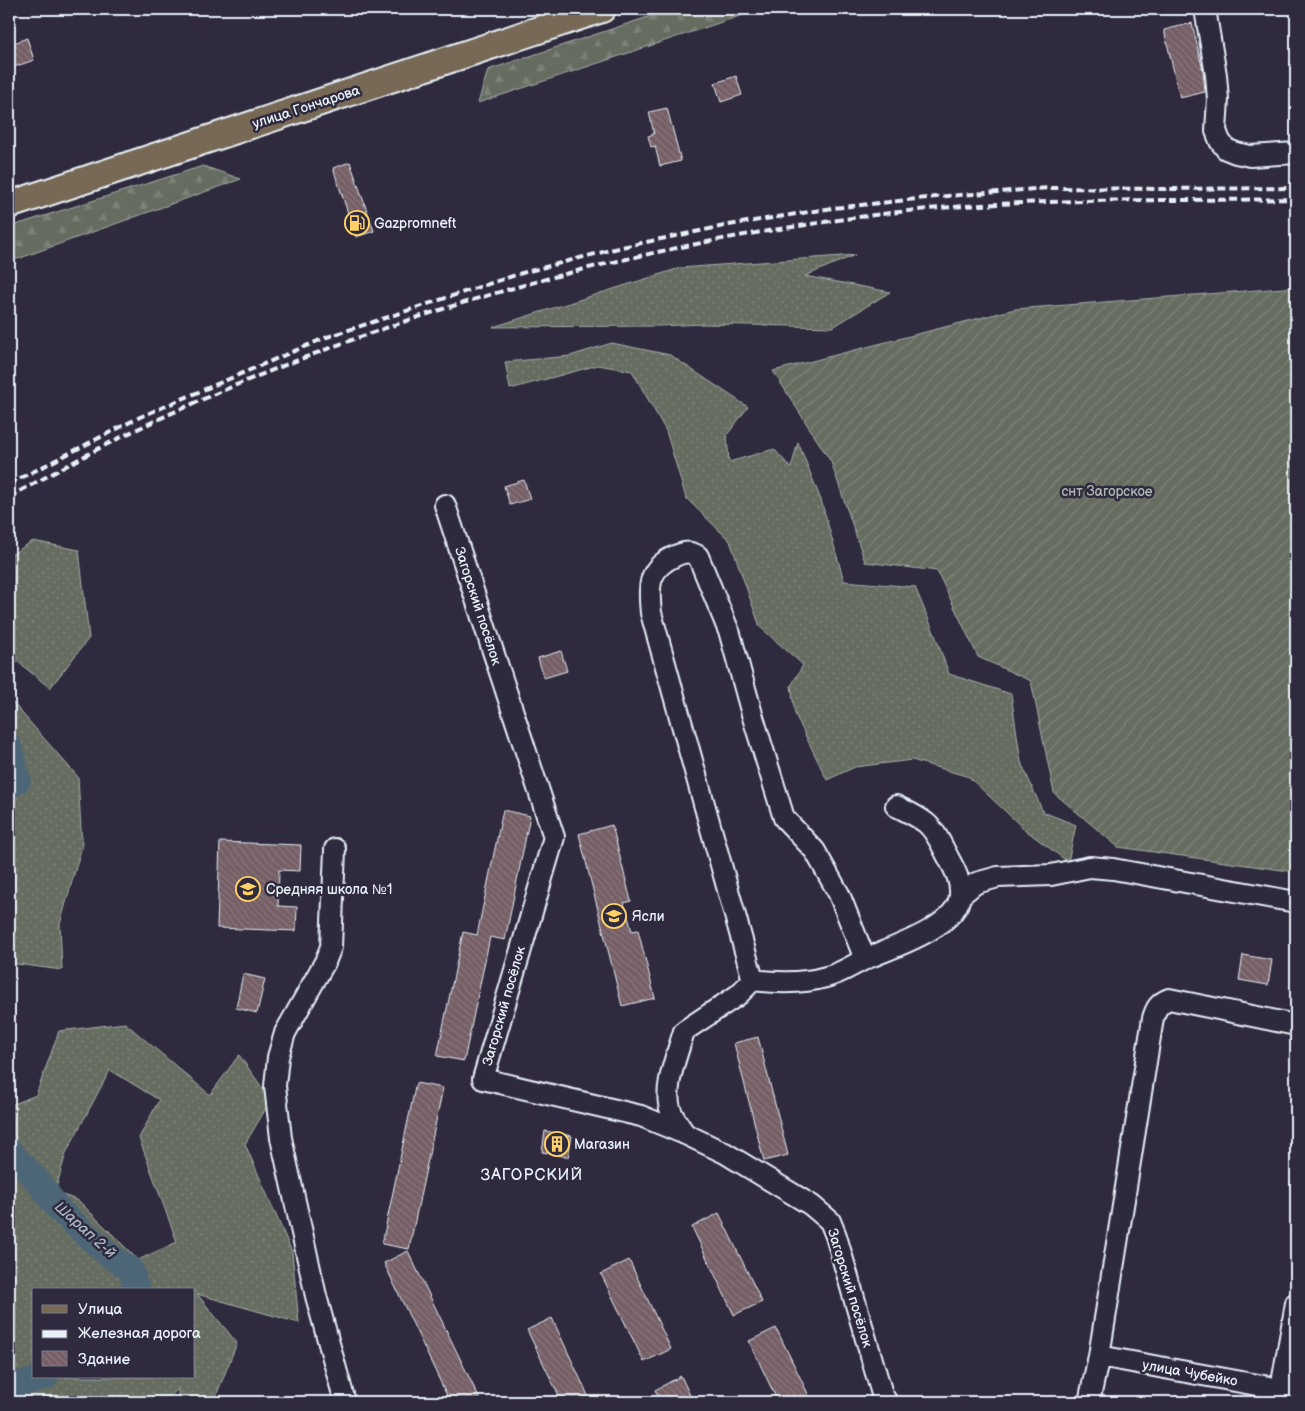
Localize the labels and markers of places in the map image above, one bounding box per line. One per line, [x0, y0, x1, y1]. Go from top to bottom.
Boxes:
fuel station icon: Gazpromneft [344, 210, 370, 236]
place label: Gazpromneft [374, 215, 457, 232]
school or university icon: Средняя школа №1 [235, 876, 261, 902]
place label: Средняя школа №1 [266, 881, 393, 898]
school or university icon: Ясли [601, 903, 627, 929]
place label: Ясли [632, 908, 664, 925]
building icon: Магазин [544, 1131, 570, 1157]
place label: Магазин [574, 1136, 630, 1153]

